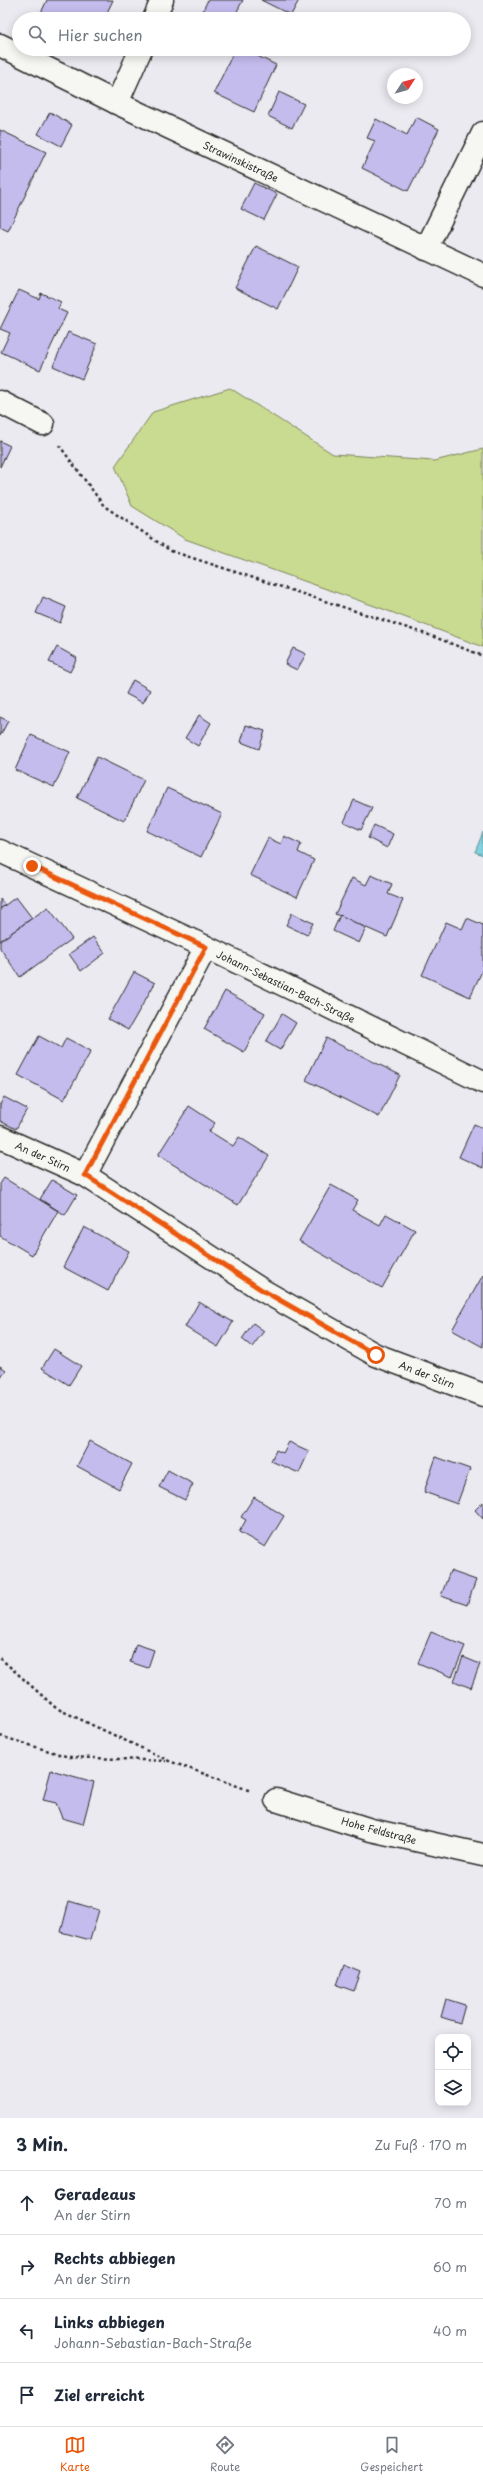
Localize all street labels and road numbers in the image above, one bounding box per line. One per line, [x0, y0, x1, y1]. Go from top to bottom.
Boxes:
street label: Strawinskistraße [201, 137, 281, 185]
street label: Johann-Sebastian-Bach-Straße [214, 946, 358, 1026]
street label: An der Stirn [13, 1137, 73, 1175]
street label: An der Stirn [397, 1356, 457, 1392]
street label: Hohe Feldstraße [340, 1813, 418, 1847]

